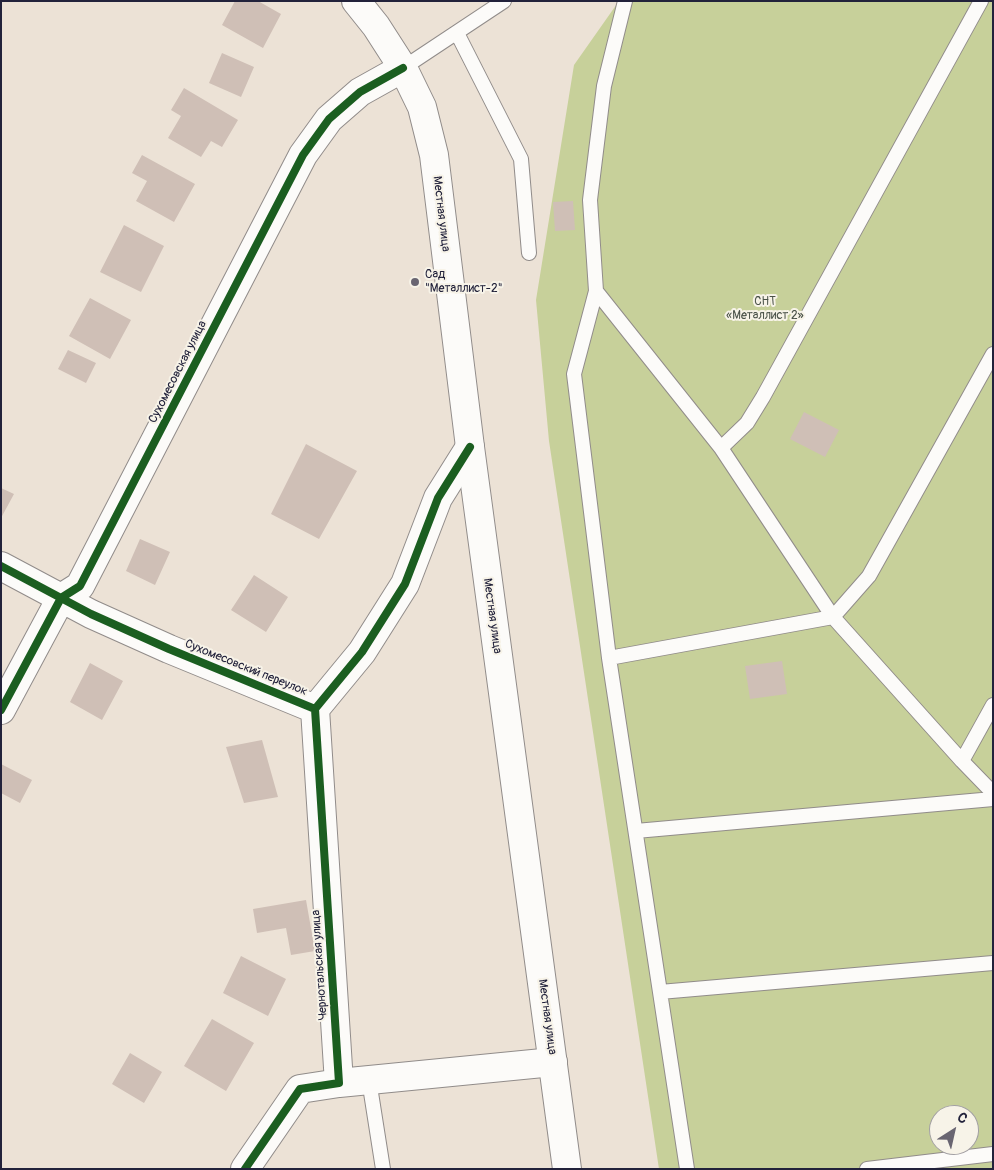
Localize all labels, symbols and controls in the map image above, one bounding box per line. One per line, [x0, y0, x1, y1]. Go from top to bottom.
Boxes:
street label: Местная улица [429, 175, 453, 253]
place label: Сад "Металлист-2" [425, 268, 503, 296]
marker: Сад "Металлист-2" [409, 276, 421, 288]
park label: СНТ «Металлист 2» [726, 295, 804, 323]
street label: Сухомесовская улица [146, 318, 210, 426]
street label: Местная улица [480, 577, 504, 655]
street label: Сухомесовский переулок [183, 637, 309, 699]
street label: Чернотальская улица [309, 909, 331, 1021]
street label: Местная улица [535, 978, 559, 1056]
north arrow [929, 1105, 979, 1155]
text: С [954, 1109, 971, 1128]

